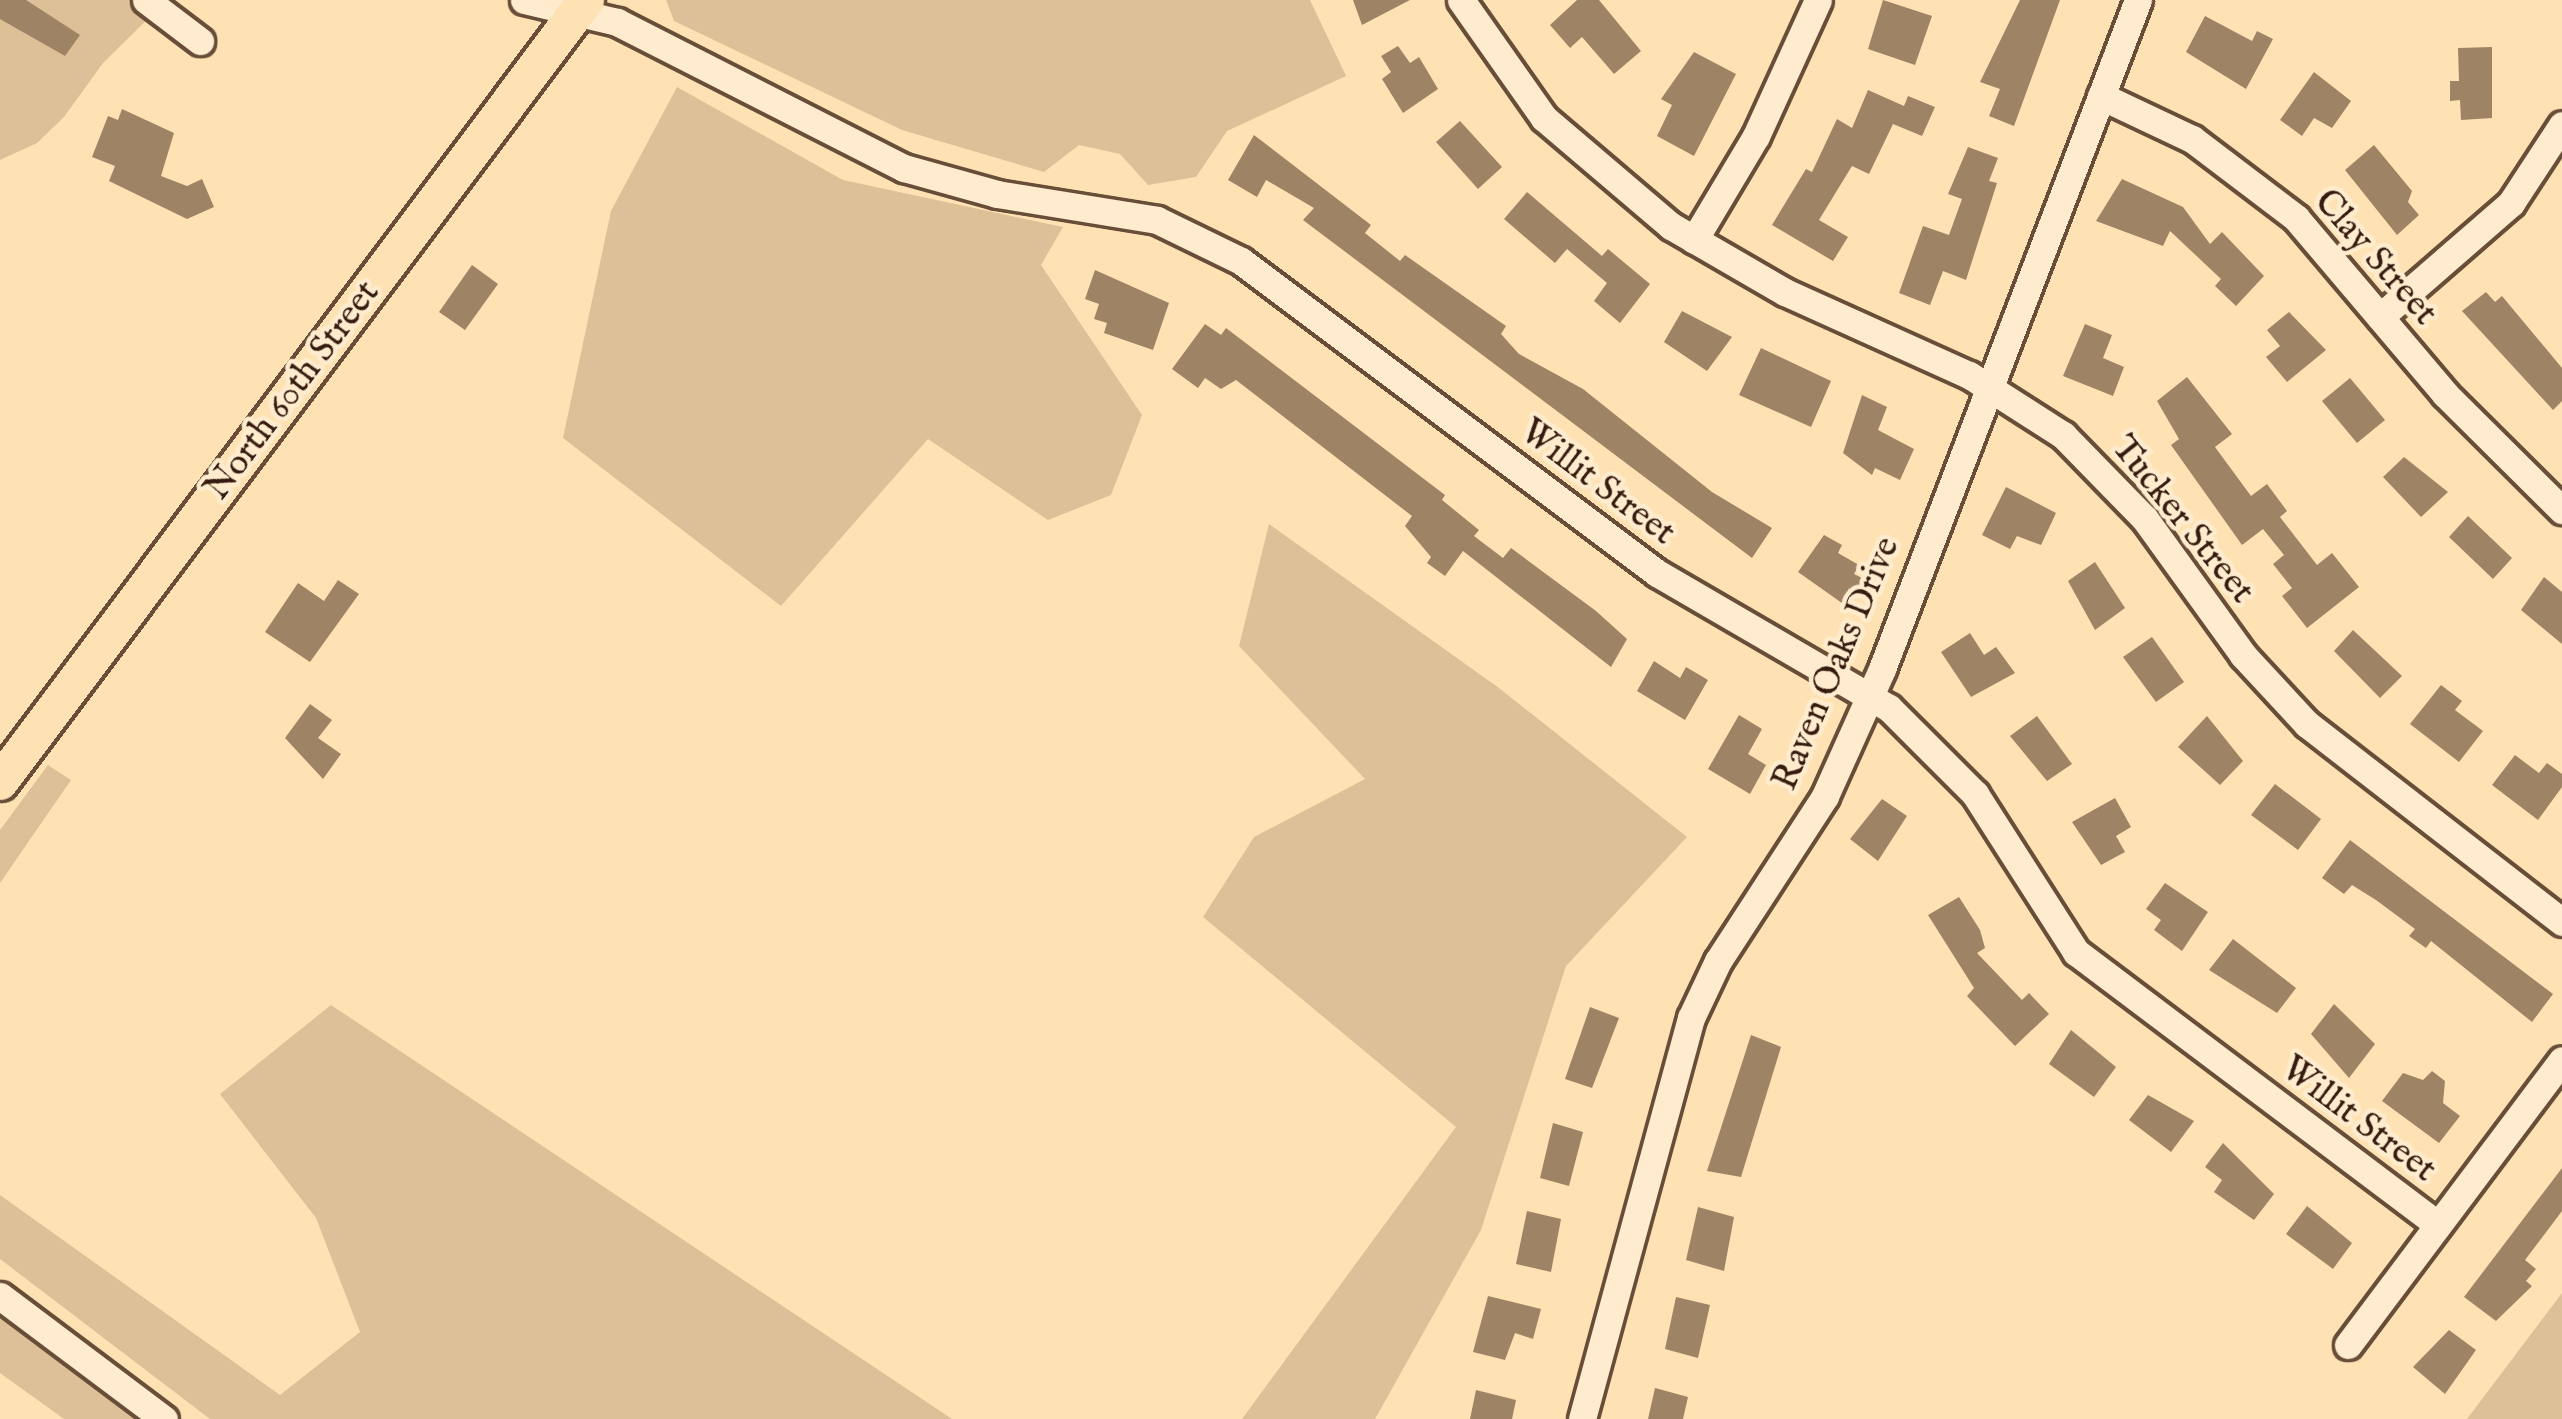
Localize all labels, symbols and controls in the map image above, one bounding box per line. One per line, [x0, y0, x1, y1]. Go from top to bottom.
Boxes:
street label: Clay Street [2304, 181, 2446, 335]
street label: North 60th Street [196, 273, 390, 509]
street label: Willit Street [1511, 411, 1683, 555]
street label: Tucker Street [2101, 427, 2263, 613]
street label: Raven Oaks Drive [1764, 531, 1910, 797]
street label: Willit Street [2272, 1048, 2444, 1192]

